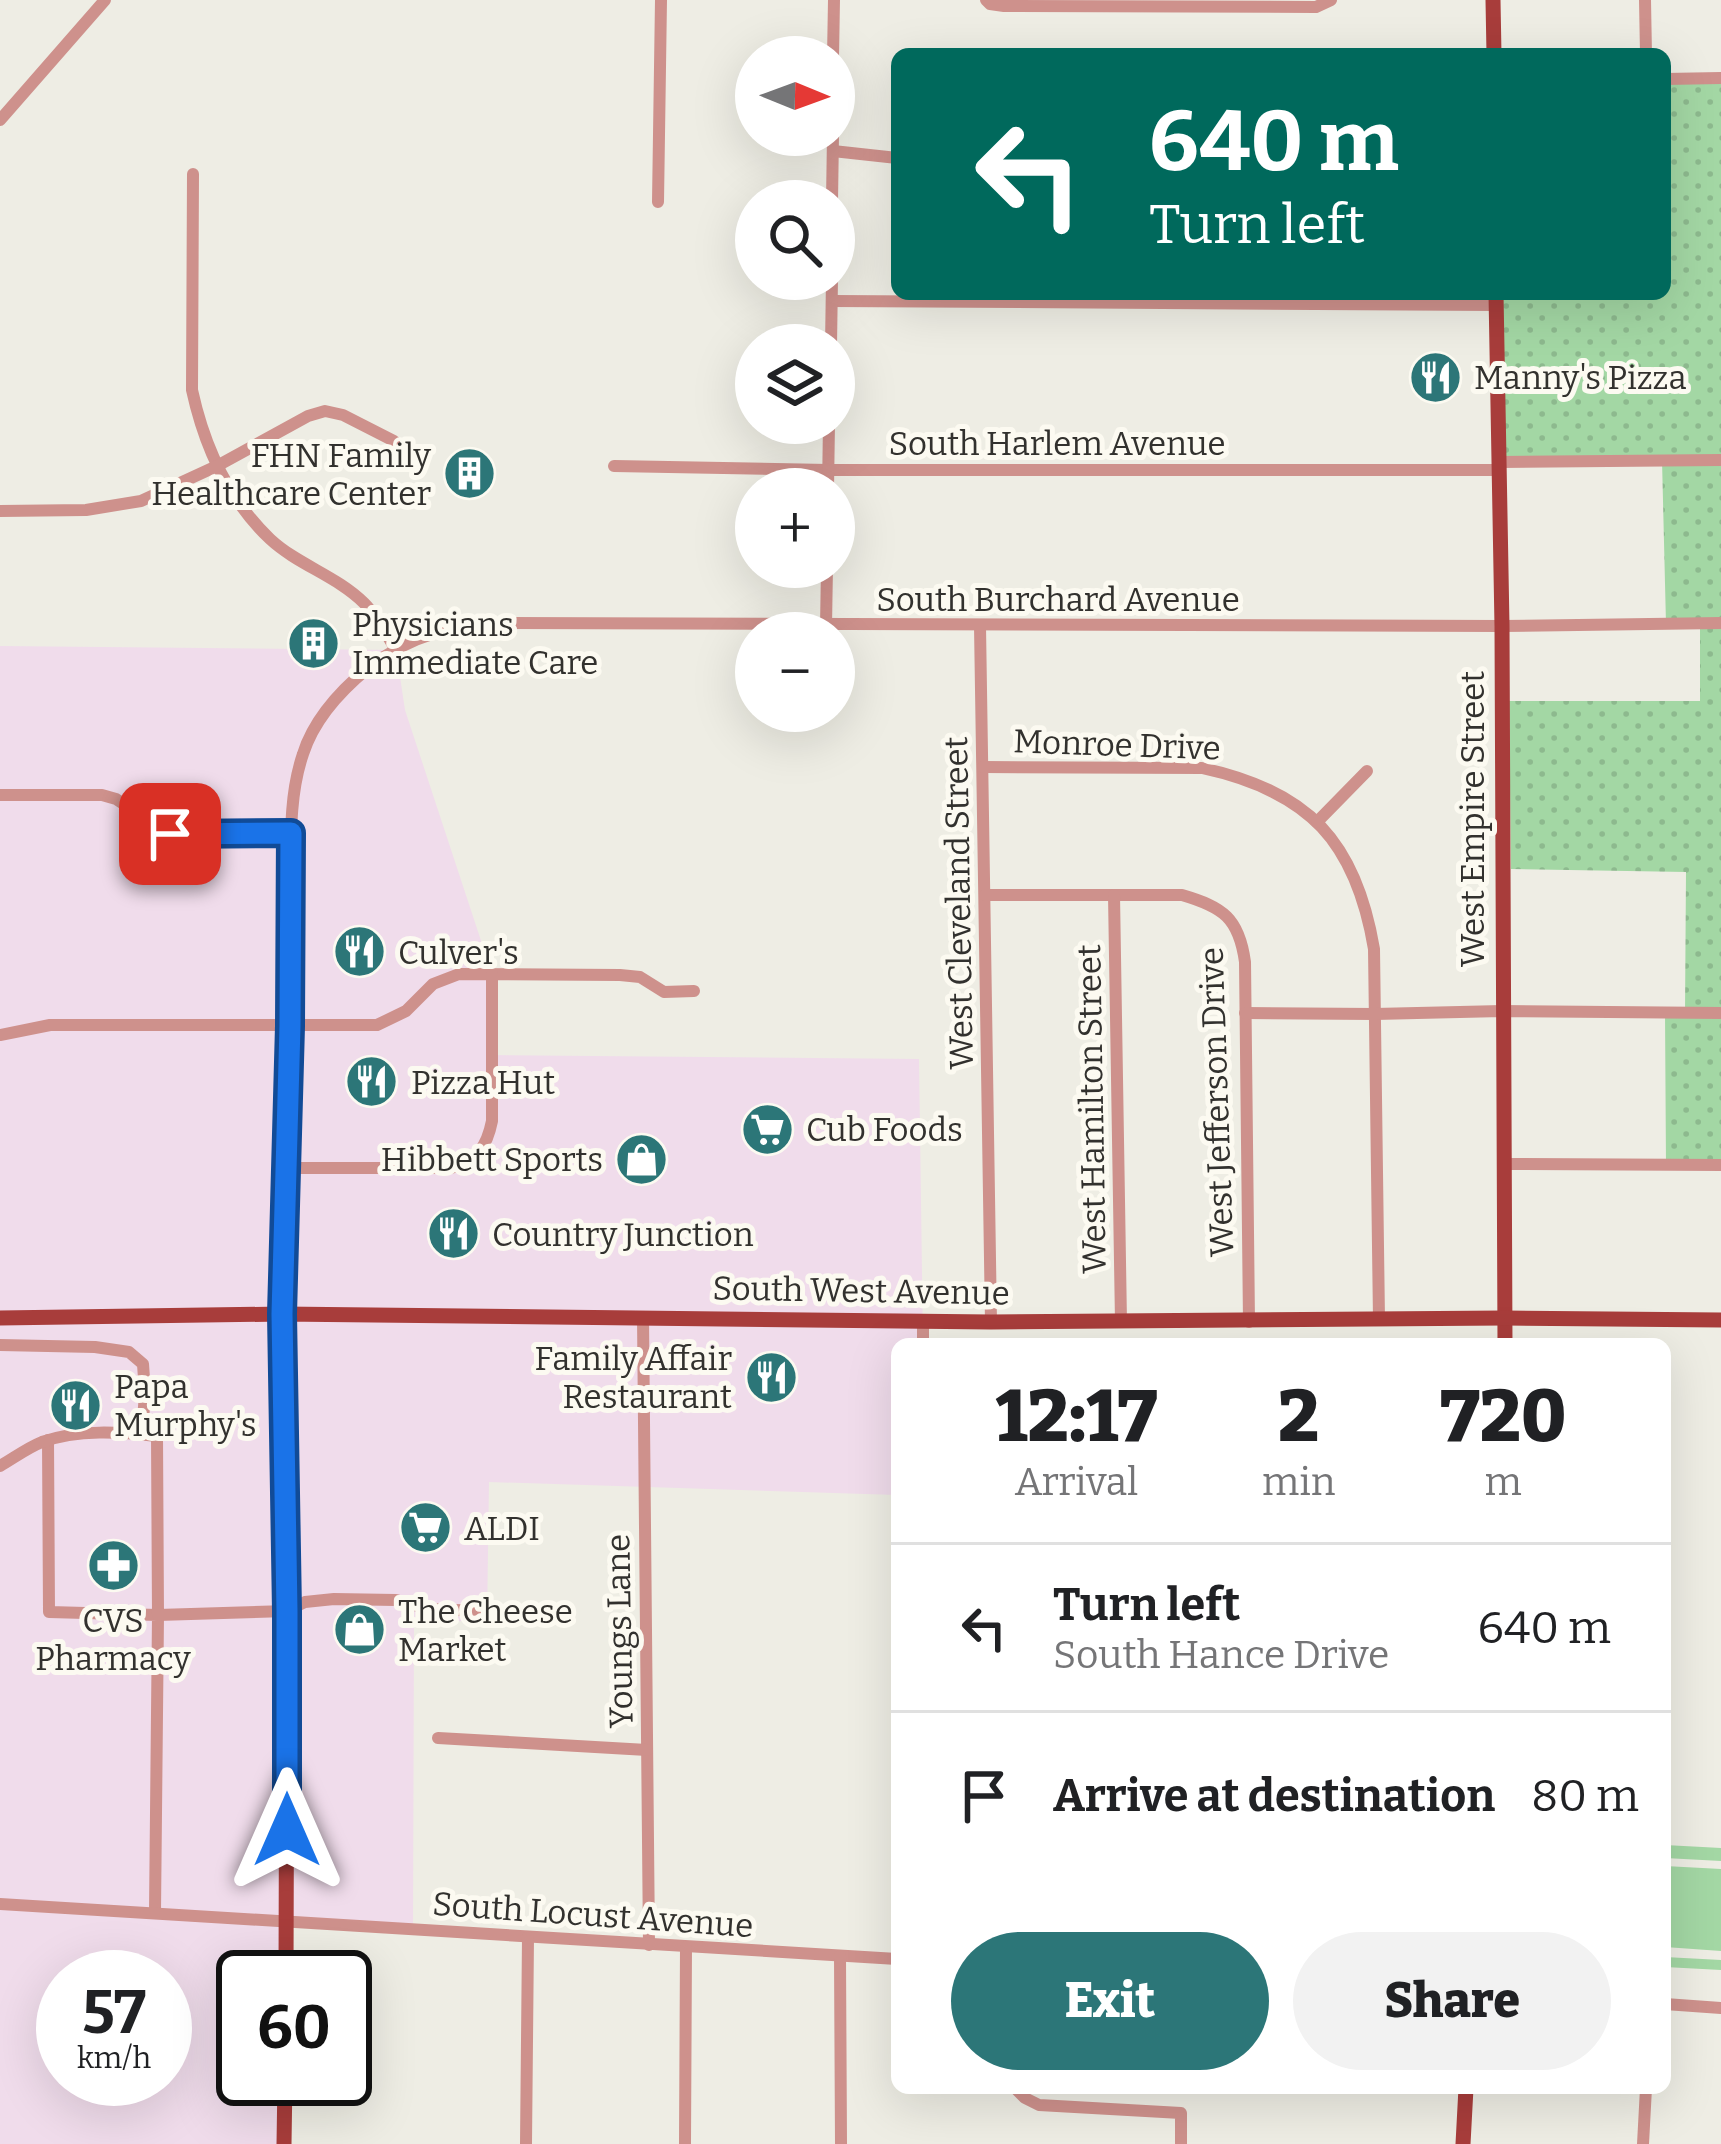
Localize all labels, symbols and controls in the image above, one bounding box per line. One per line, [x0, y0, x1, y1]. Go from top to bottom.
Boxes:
north arrow [735, 36, 855, 156]
map controls [735, 36, 855, 732]
text: 640 m [1149, 91, 1399, 192]
icon: left [951, 96, 1107, 252]
button: search [735, 180, 855, 300]
text: Turn left [1149, 193, 1365, 257]
button: layers [735, 324, 855, 444]
restaurant icon: Manny's Pizza [1407, 349, 1463, 405]
place label: Manny's Pizza [1474, 358, 1687, 398]
street label: South Harlem Avenue [889, 424, 1225, 464]
place label: FHN Family Healthcare Center [151, 436, 432, 514]
building icon: FHN Family Healthcare Center [442, 446, 498, 502]
button: + [735, 468, 855, 588]
street label: South Burchard Avenue [876, 580, 1240, 620]
place label: Physicians Immediate Care [352, 605, 598, 683]
button: − [735, 612, 855, 732]
building icon: Physicians Immediate Care [285, 615, 341, 671]
street label: West Empire Street [1453, 671, 1493, 967]
street label: Monroe Drive [1013, 721, 1221, 769]
street label: West Cleveland Street [936, 736, 982, 1070]
pin [119, 783, 221, 885]
icon: arrive [137, 801, 203, 867]
restaurant icon: Culver's [331, 924, 387, 980]
place label: Culver's [398, 933, 519, 973]
street label: West Hamilton Street [1069, 944, 1115, 1274]
street label: West Jefferson Drive [1192, 946, 1242, 1258]
restaurant icon: Pizza Hut [344, 1054, 400, 1110]
place label: Pizza Hut [411, 1063, 555, 1103]
supermarket icon: Cub Foods [739, 1101, 795, 1157]
place label: Cub Foods [806, 1110, 963, 1150]
shop icon: Hibbett Sports [614, 1131, 670, 1187]
place label: Hibbett Sports [381, 1140, 603, 1180]
restaurant icon: Country Junction [425, 1206, 481, 1262]
place label: Country Junction [492, 1215, 754, 1255]
street label: South West Avenue [712, 1268, 1010, 1314]
place label: Family Affair Restaurant [535, 1339, 732, 1417]
restaurant icon: Family Affair Restaurant [743, 1349, 799, 1405]
place label: Papa Murphy's [114, 1367, 256, 1445]
text: 12:17 [996, 1374, 1157, 1460]
text: 2 [1278, 1374, 1319, 1460]
text: 720 [1440, 1374, 1566, 1460]
restaurant icon: Papa Murphy's [47, 1377, 103, 1433]
text: Arrival [1015, 1459, 1138, 1505]
text: min [1262, 1459, 1335, 1505]
text: m [1485, 1459, 1522, 1505]
supermarket icon: ALDI [397, 1500, 453, 1556]
place label: ALDI [464, 1509, 540, 1549]
street label: Youngs Lane [598, 1533, 642, 1728]
pharmacy icon: CVS Pharmacy [85, 1538, 141, 1594]
text: Turn left [1053, 1578, 1240, 1632]
place label: The Cheese Market [398, 1592, 573, 1670]
icon: left [951, 1595, 1017, 1661]
place label: CVS Pharmacy [35, 1601, 191, 1679]
text: 640 m [1477, 1601, 1611, 1655]
shop icon: The Cheese Market [331, 1602, 387, 1658]
text: South Hance Drive [1053, 1632, 1389, 1678]
icon: arrive [951, 1763, 1017, 1829]
position arrow [224, 1767, 350, 1893]
text: Arrive at destination [1053, 1769, 1495, 1823]
text: 80 m [1531, 1769, 1639, 1823]
street label: South Locust Avenue [431, 1884, 755, 1946]
button: Exit [951, 1932, 1269, 2070]
button: Share [1293, 1932, 1611, 2070]
speed limit sign: 60 [216, 1950, 372, 2106]
text: 57 [82, 1977, 146, 2049]
text: km/h [77, 2040, 151, 2076]

